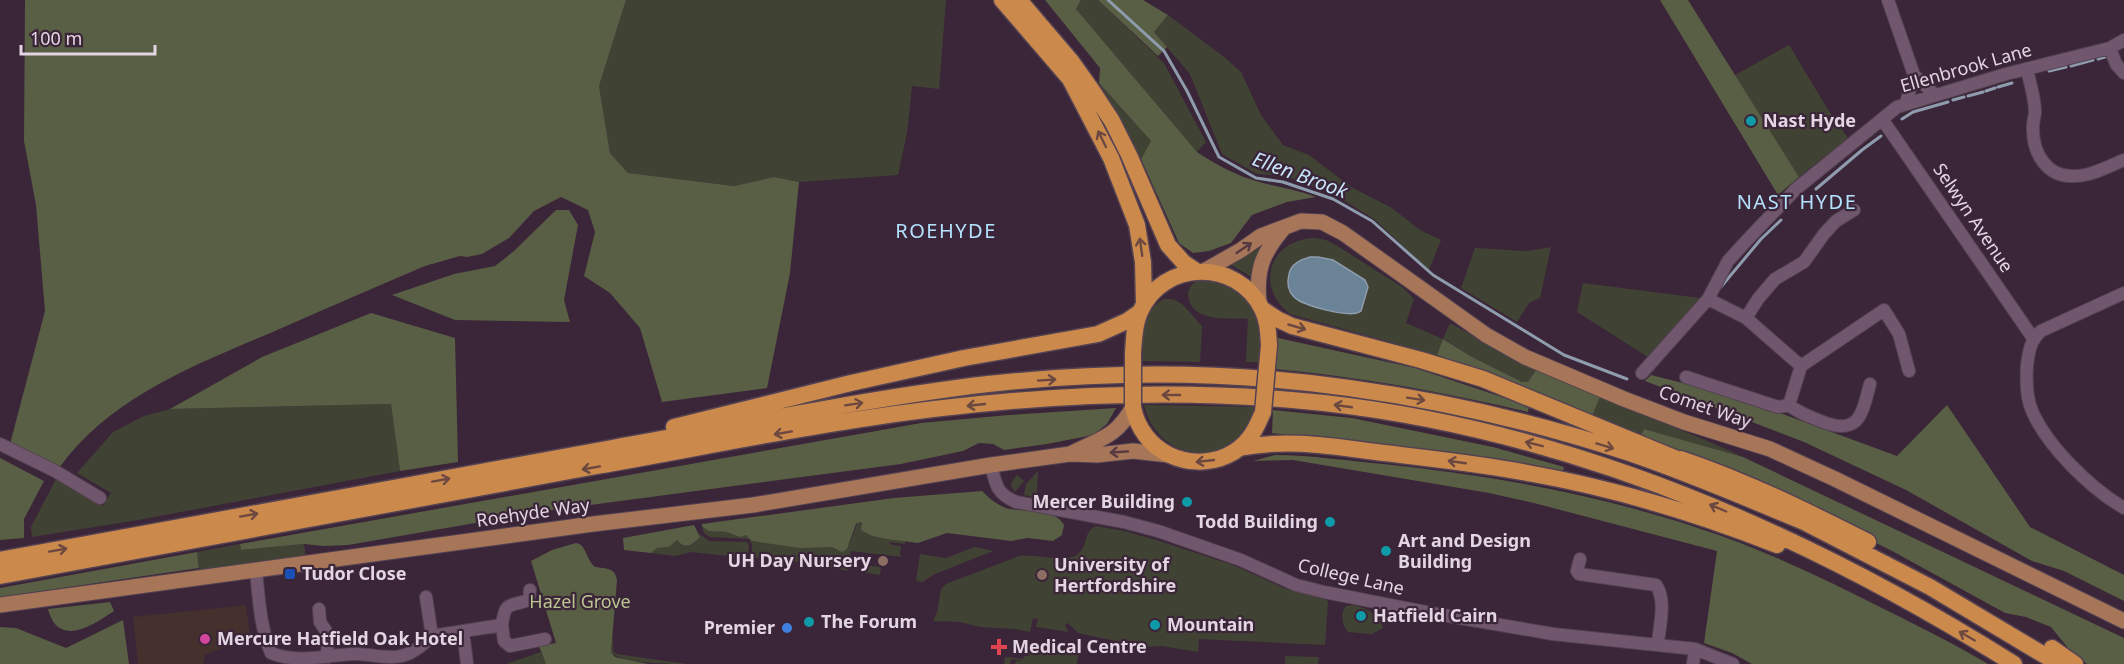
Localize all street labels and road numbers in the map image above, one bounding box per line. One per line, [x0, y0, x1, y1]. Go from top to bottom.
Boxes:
street label: Ellenbrook Lane [1897, 37, 2034, 97]
street label: Selwyn Avenue [1928, 158, 2019, 277]
street label: Comet Way [1656, 379, 1755, 433]
street label: Roehyde Way [475, 492, 592, 532]
street label: College Lane [1296, 552, 1407, 600]

